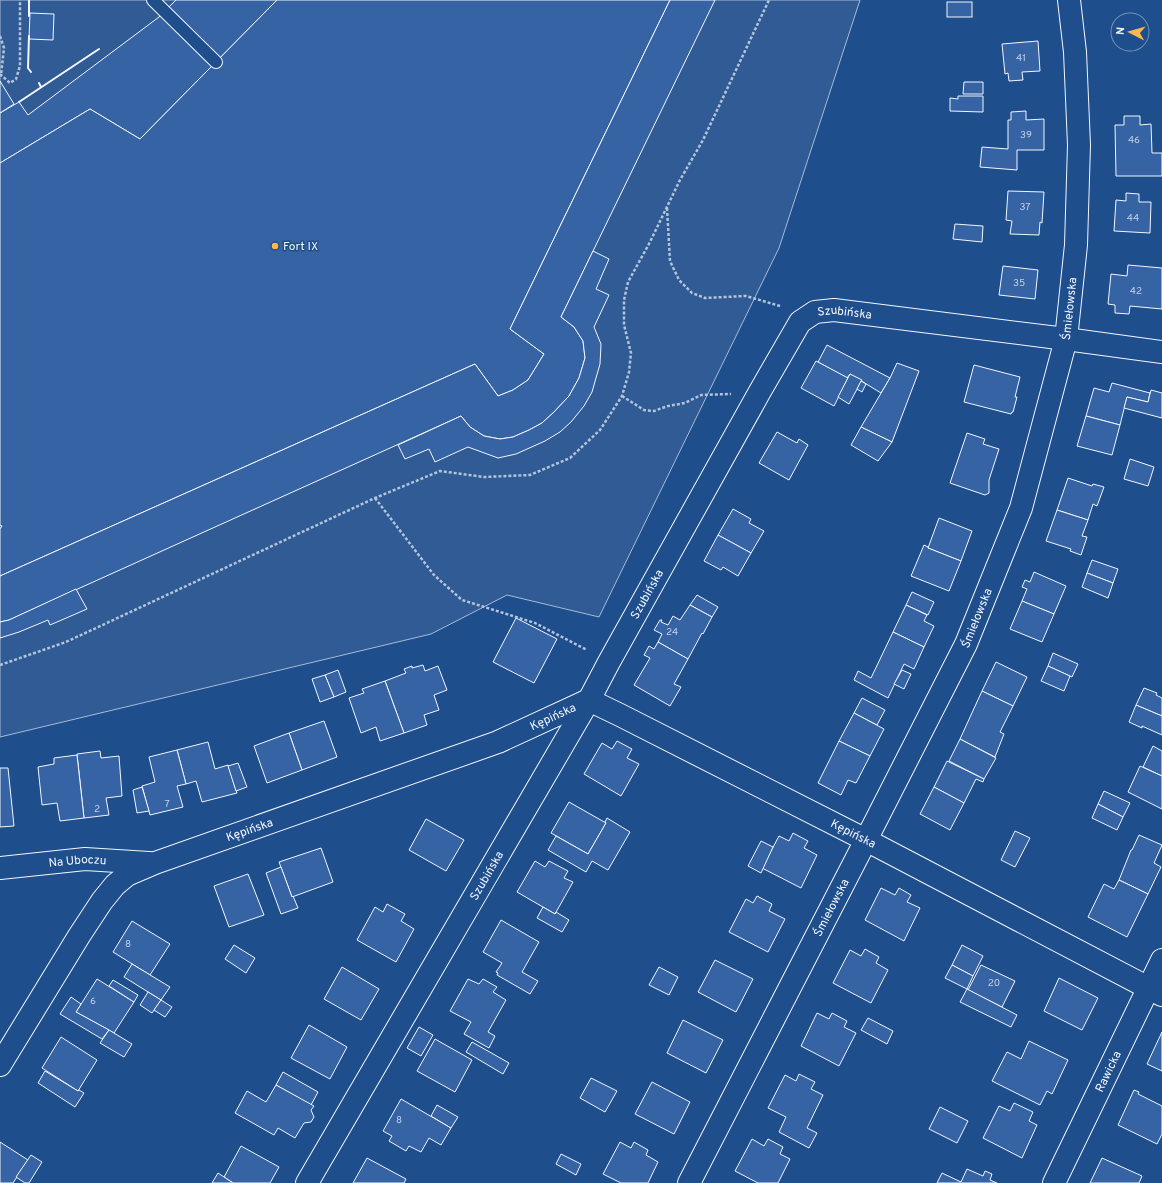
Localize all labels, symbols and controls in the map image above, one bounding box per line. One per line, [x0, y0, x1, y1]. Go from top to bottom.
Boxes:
north arrow [1110, 12, 1150, 52]
text: N [1114, 26, 1128, 36]
house number: 41 [1016, 52, 1026, 65]
house number: 39 [1020, 129, 1032, 142]
house number: 46 [1128, 134, 1140, 147]
house number: 37 [1019, 201, 1031, 214]
house number: 44 [1127, 212, 1139, 225]
place label: Fort IX [283, 239, 318, 255]
marker: Fort IX [270, 241, 280, 251]
house number: 35 [1013, 277, 1025, 290]
street label: Śmiełowska [1059, 277, 1082, 341]
house number: 42 [1130, 285, 1142, 298]
street label: Szubińska [817, 303, 873, 324]
street label: Szubińska [627, 567, 668, 622]
street label: Śmiełowska [958, 586, 997, 651]
house number: 24 [666, 626, 678, 639]
street label: Kępińska [528, 700, 579, 735]
house number: 7 [164, 798, 170, 811]
house number: 2 [94, 803, 100, 816]
street label: Kępińska [224, 815, 275, 846]
street label: Kępińska [828, 816, 878, 853]
street label: Szubińska [467, 848, 508, 904]
street label: Na Uboczu [48, 852, 107, 872]
street label: Śmiełowska [810, 876, 854, 940]
house number: 8 [125, 938, 131, 951]
house number: 20 [988, 977, 1000, 990]
house number: 6 [90, 995, 96, 1008]
street label: Rawicka [1092, 1048, 1126, 1095]
house number: 8 [396, 1114, 402, 1127]

